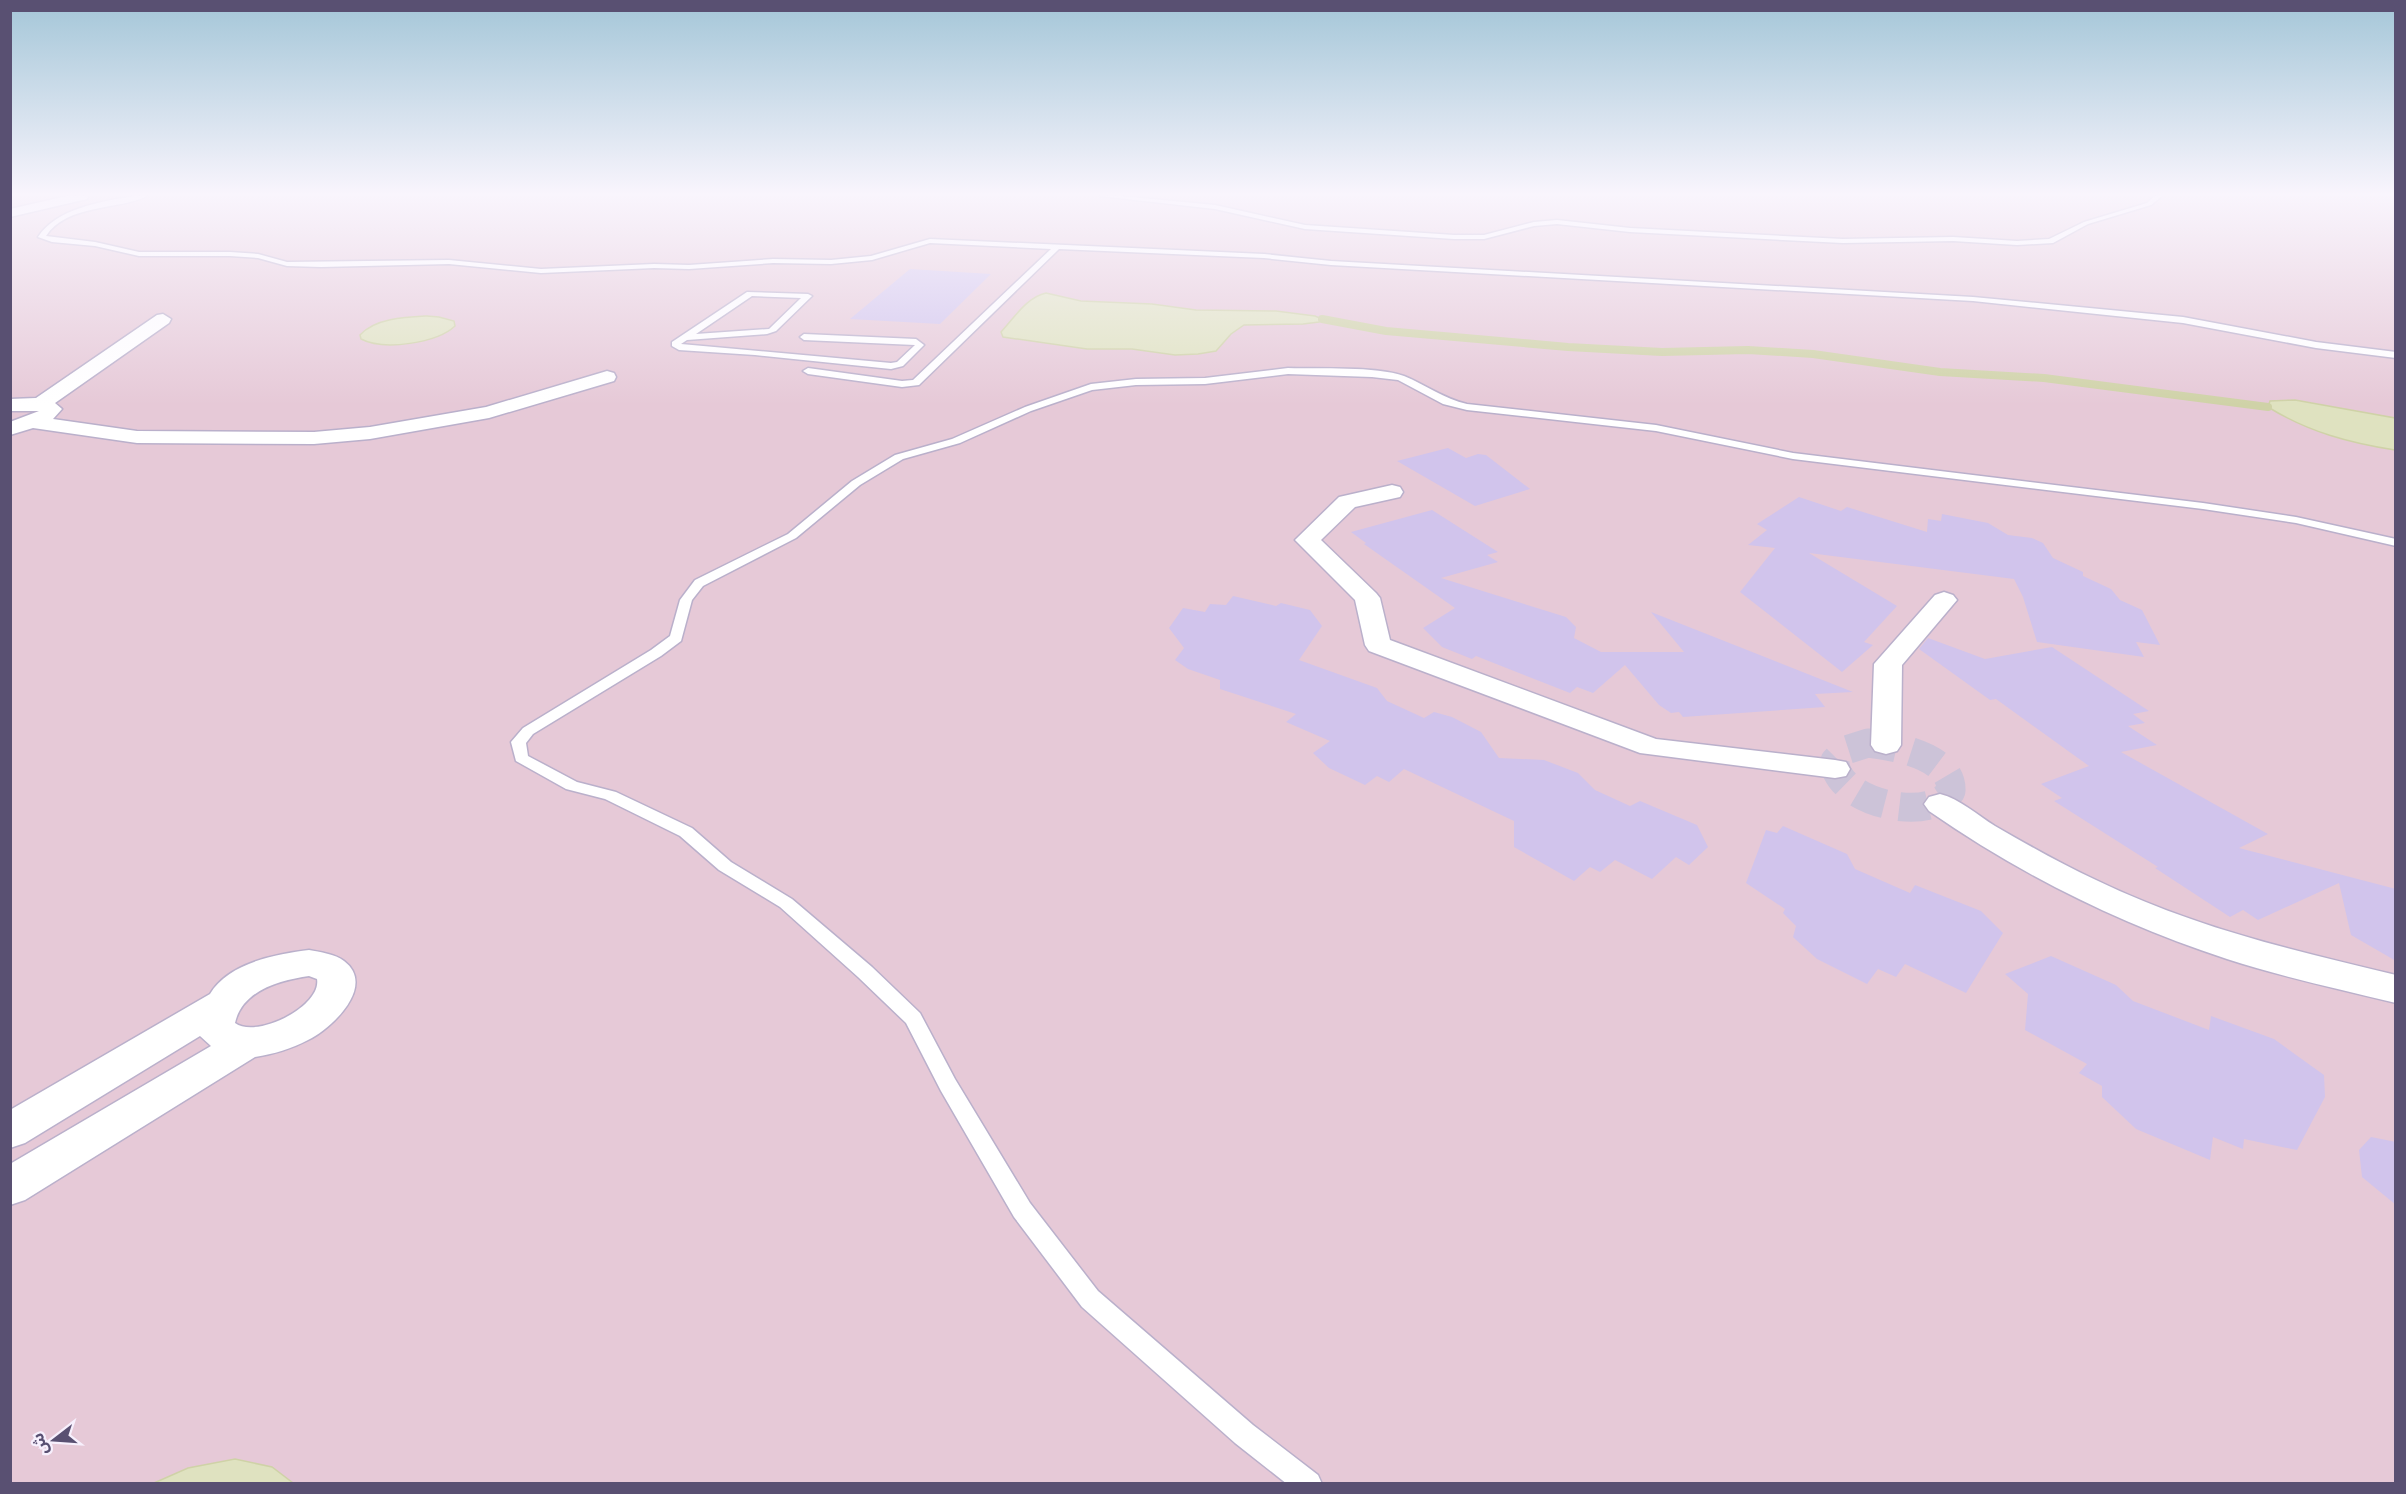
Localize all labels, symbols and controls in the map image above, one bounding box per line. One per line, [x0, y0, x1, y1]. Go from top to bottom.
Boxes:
north arrow [24, 1410, 84, 1470]
text: ش [28, 1431, 52, 1457]

